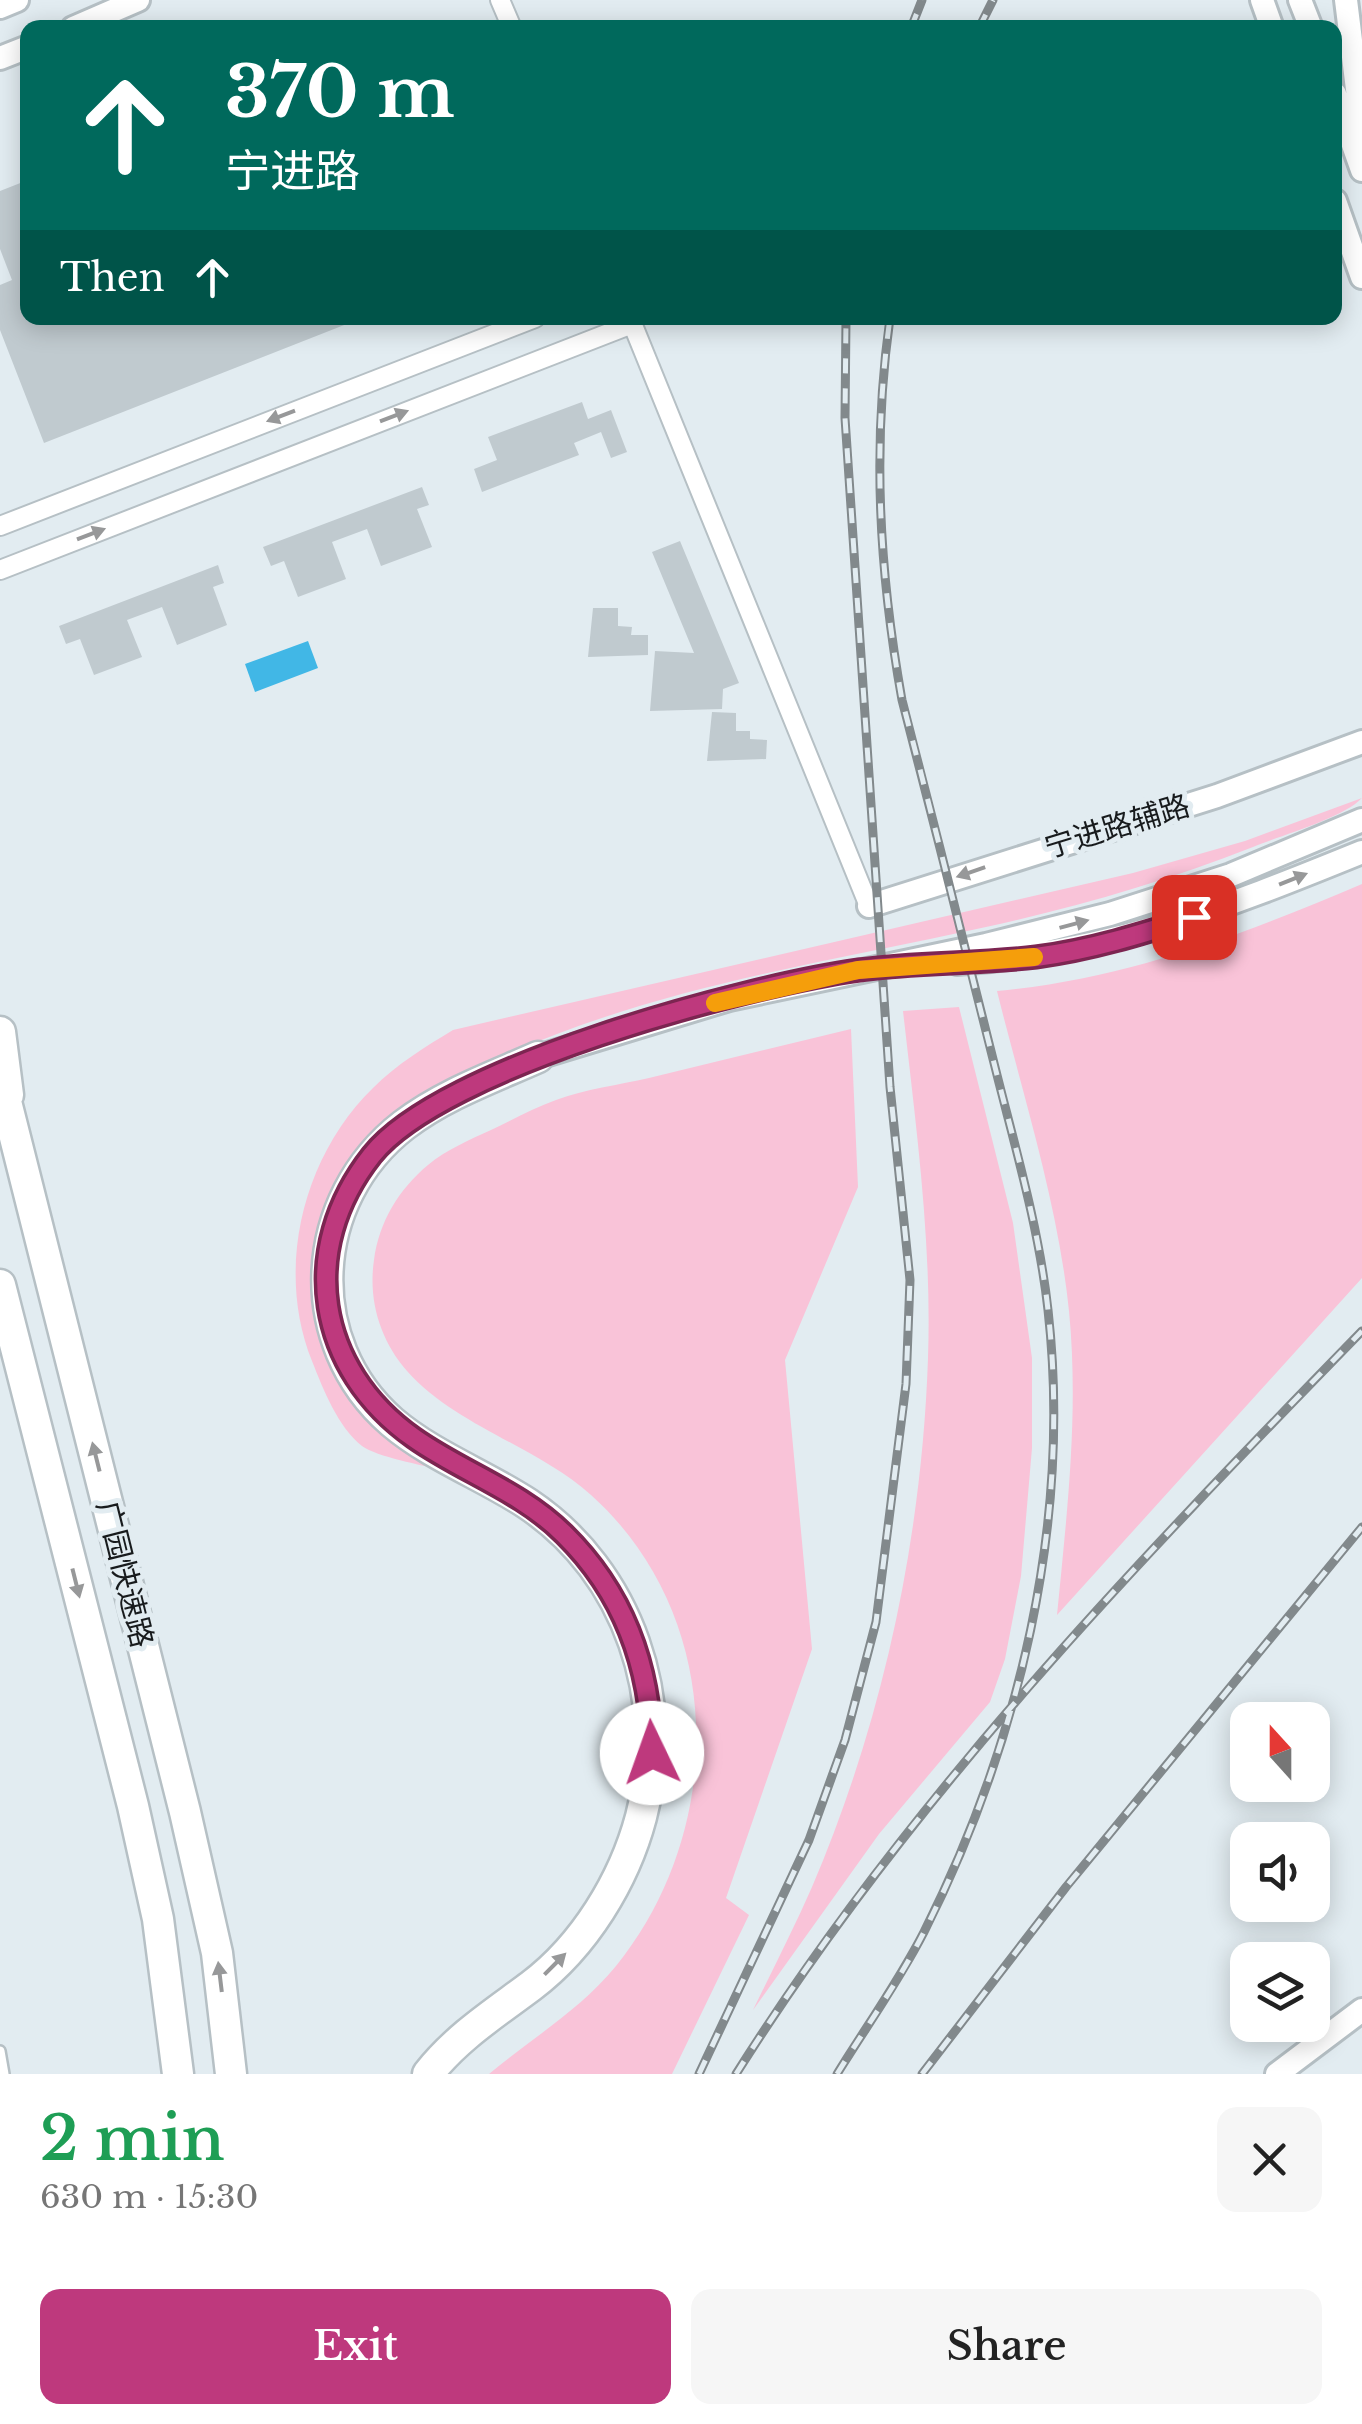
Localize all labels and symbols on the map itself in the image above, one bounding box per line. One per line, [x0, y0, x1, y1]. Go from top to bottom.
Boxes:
one-way arrow [379, 408, 409, 424]
one-way arrow [266, 409, 296, 425]
one-way arrow [76, 526, 106, 542]
street label: 宁进路辅路 [1040, 786, 1194, 866]
one-way arrow [955, 865, 985, 880]
one-way arrow [1279, 871, 1309, 887]
pin [1152, 875, 1237, 960]
one-way arrow [1059, 915, 1090, 931]
one-way arrow [88, 1441, 103, 1472]
street label: 广园快速路 [89, 1497, 161, 1651]
one-way arrow [68, 1568, 84, 1599]
position arrow [600, 1701, 704, 1805]
north arrow [1230, 1702, 1330, 1802]
one-way arrow [542, 1953, 566, 1976]
one-way arrow [212, 1961, 228, 1992]

